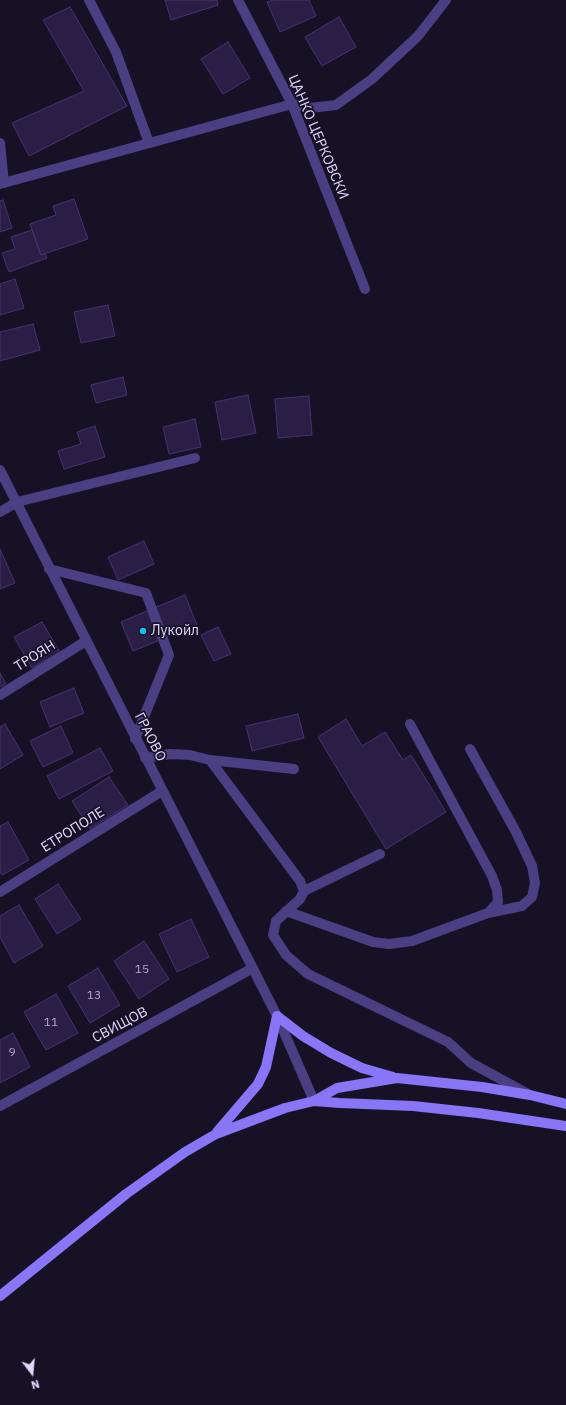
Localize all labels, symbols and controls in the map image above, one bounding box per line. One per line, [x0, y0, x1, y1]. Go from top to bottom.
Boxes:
street label: ЦАНКО ЦЕРКОВСКИ [284, 72, 352, 202]
place label: Лукойл [151, 623, 199, 639]
marker: Лукойл [138, 626, 148, 636]
street label: ТРОЯН [11, 637, 59, 675]
street label: ГРАОВО [131, 710, 169, 764]
street label: ЕТРОПОЛЕ [38, 804, 108, 856]
house number: 15 [135, 963, 149, 977]
house number: 13 [87, 989, 101, 1003]
street label: СВИЩОВ [89, 1003, 151, 1047]
house number: 11 [44, 1016, 58, 1030]
house number: 9 [8, 1046, 16, 1060]
north arrow [12, 1353, 52, 1393]
text: N [30, 1377, 41, 1392]

